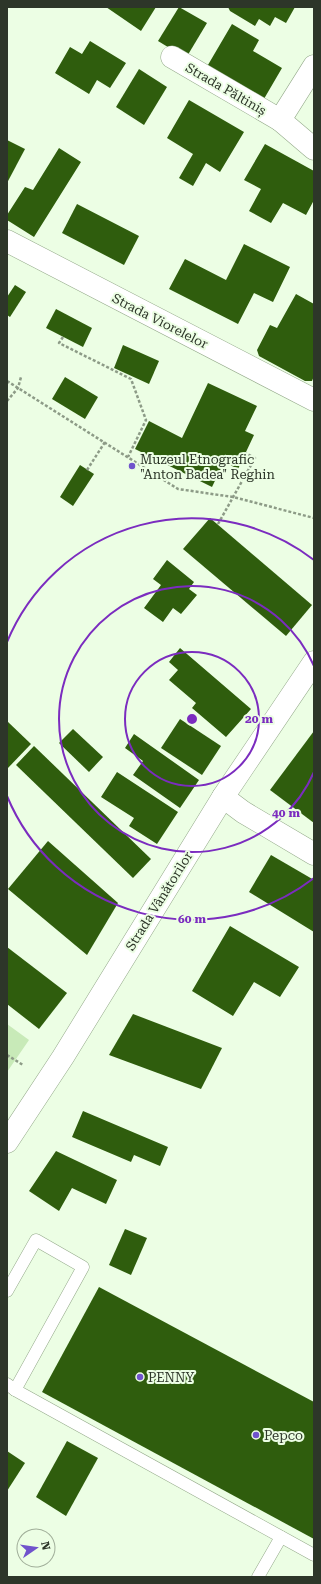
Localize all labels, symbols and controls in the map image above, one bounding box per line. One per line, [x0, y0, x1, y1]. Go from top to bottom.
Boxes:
street label: Strada Păltiniș [183, 60, 269, 119]
street label: Strada Viorelelor [110, 290, 211, 352]
place label: Muzeul Etnografic "Anton Badea" Reghin [140, 452, 275, 482]
marker: Muzeul Etnografic "Anton Badea" Reghin [127, 461, 137, 471]
centre of rings [185, 712, 199, 726]
text: 20 m [245, 712, 273, 726]
text: 40 m [272, 806, 300, 820]
street label: Strada Vânătorilor [122, 848, 196, 953]
text: 60 m [178, 912, 206, 926]
place label: PENNY [148, 1370, 194, 1385]
marker: PENNY [135, 1372, 145, 1382]
place label: Pepco [264, 1428, 303, 1443]
marker: Pepco [251, 1430, 261, 1440]
north arrow [16, 1528, 56, 1568]
text: N [38, 1540, 53, 1552]

